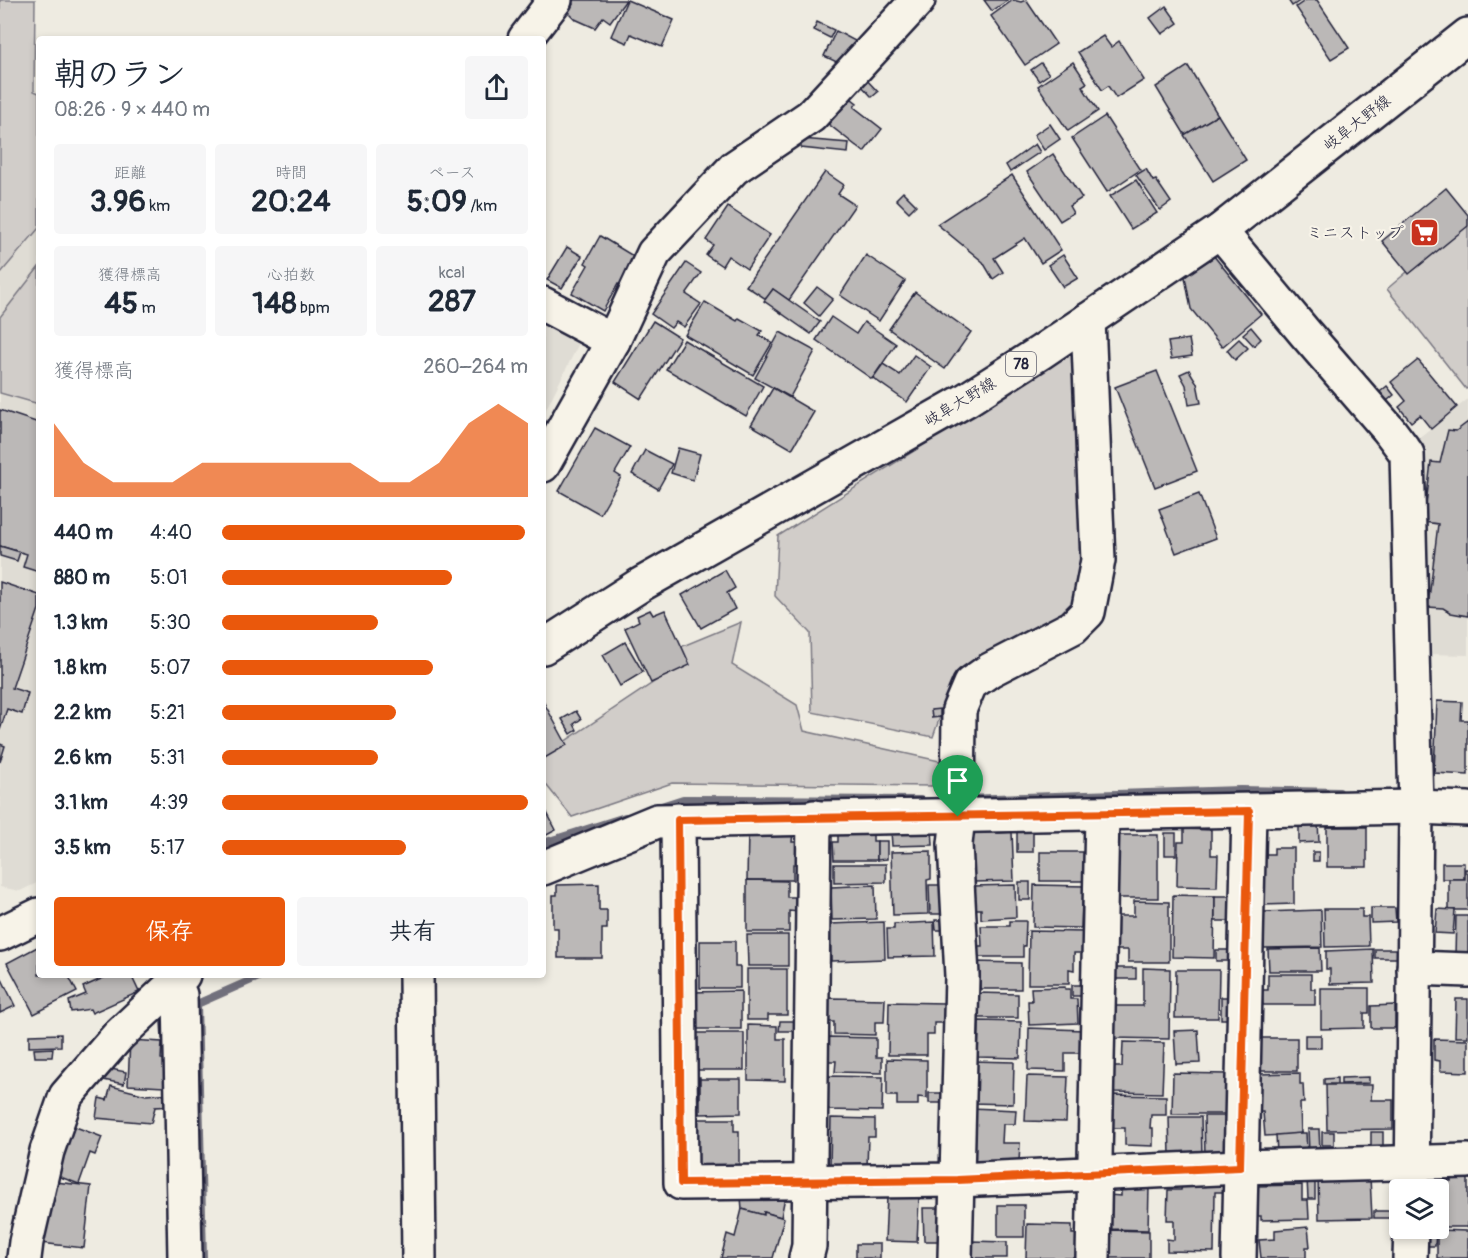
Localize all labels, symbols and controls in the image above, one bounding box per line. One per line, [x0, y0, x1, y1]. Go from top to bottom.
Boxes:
text: 朝のラン [54, 54, 186, 95]
button: share [465, 56, 528, 119]
street label: 岐阜大野線 [1319, 90, 1395, 156]
text: 08:26 · 9 × 440 m [54, 97, 210, 122]
text: 距離 [114, 163, 146, 183]
text: 時間 [275, 163, 307, 183]
text: ペース [428, 163, 476, 183]
text: 3.96 [90, 183, 146, 220]
text: 20:24 [251, 183, 331, 220]
text: 5:09 [407, 183, 467, 220]
text: km [146, 196, 170, 216]
text: /km [467, 196, 497, 216]
supermarket icon: ミニストップ [1409, 217, 1441, 249]
place label: ミニストップ [1306, 223, 1404, 243]
text: kcal [439, 263, 465, 283]
text: 獲得標高 [98, 265, 162, 285]
text: 心拍数 [267, 265, 315, 285]
text: 287 [428, 283, 476, 320]
text: 45 [104, 285, 138, 322]
text: 148 [252, 285, 297, 322]
text: m [138, 298, 156, 318]
text: bpm [297, 298, 330, 318]
road number: 78 [1006, 352, 1036, 376]
text: 260–264 m [423, 354, 528, 379]
text: 獲得標高 [54, 358, 134, 383]
street label: 岐阜大野線 [921, 373, 999, 431]
text: 440 m [54, 520, 113, 545]
text: 4:40 [150, 520, 192, 545]
text: 880 m [54, 565, 110, 590]
text: 5:01 [150, 565, 188, 590]
text: 1.3 km [54, 610, 108, 635]
text: 5:30 [150, 610, 191, 635]
text: 1.8 km [54, 655, 107, 680]
text: 5:07 [150, 655, 190, 680]
text: 2.2 km [54, 700, 111, 725]
text: 5:21 [150, 700, 185, 725]
text: 2.6 km [54, 745, 112, 770]
text: 5:31 [150, 745, 185, 770]
pin [932, 755, 983, 817]
icon: arrive [941, 764, 974, 797]
text: 3.1 km [54, 790, 108, 815]
text: 4:39 [150, 790, 188, 815]
text: 3.5 km [54, 835, 111, 860]
text: 5:17 [150, 835, 185, 860]
button: 保存 [54, 897, 285, 966]
button: 共有 [297, 897, 528, 966]
map controls [1389, 1179, 1449, 1239]
button: layers [1389, 1179, 1449, 1239]

